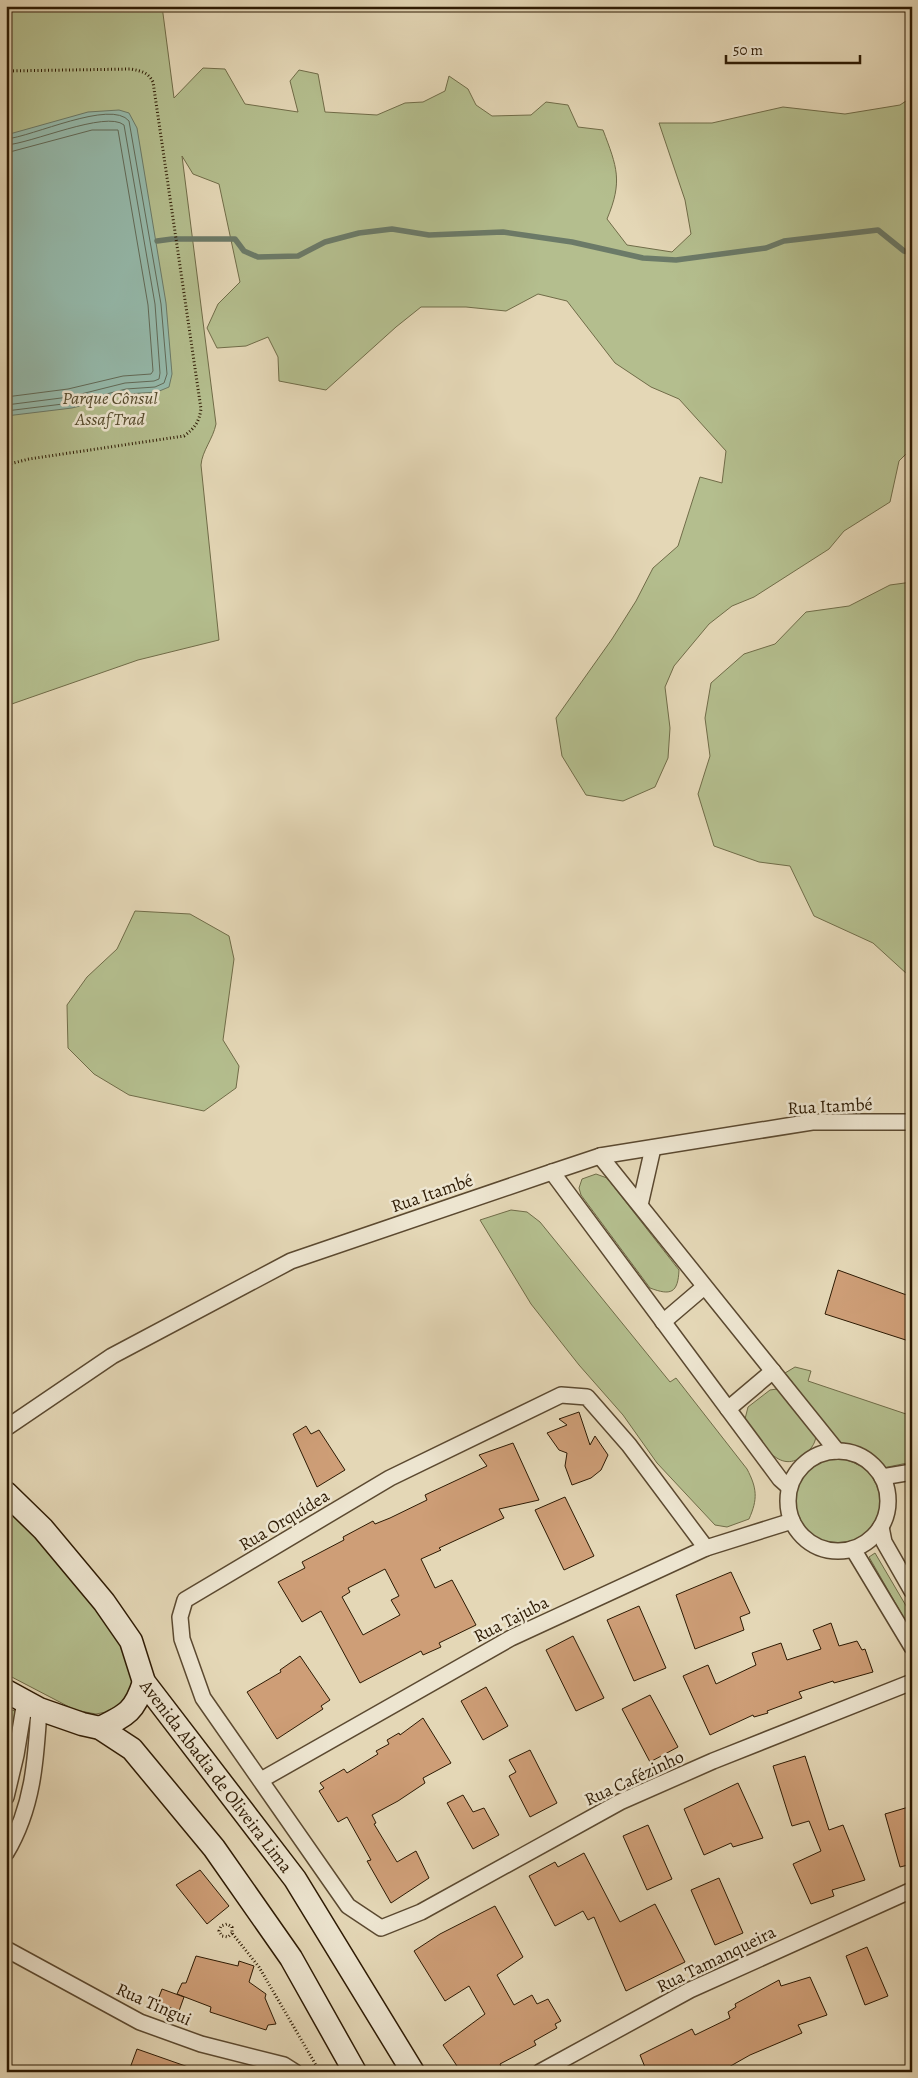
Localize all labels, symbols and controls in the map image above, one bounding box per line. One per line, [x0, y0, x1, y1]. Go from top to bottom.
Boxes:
scale bar [726, 32, 859, 64]
text: 50 m [733, 40, 763, 60]
park label: Parque Cônsul Assaf Trad [62, 386, 158, 431]
street label: Rua Itambé [787, 1092, 873, 1120]
street label: Rua Itambé [388, 1168, 476, 1218]
street label: Rua Orquídea [234, 1483, 334, 1556]
street label: Rua Tajuba [469, 1590, 553, 1648]
street label: Avenida Abadia de Oliveira Lima [134, 1674, 298, 1878]
street label: Rua Cafézinho [580, 1744, 688, 1812]
street label: Rua Tamanqueira [652, 1919, 780, 1998]
street label: Rua Tingui [112, 1977, 196, 2031]

